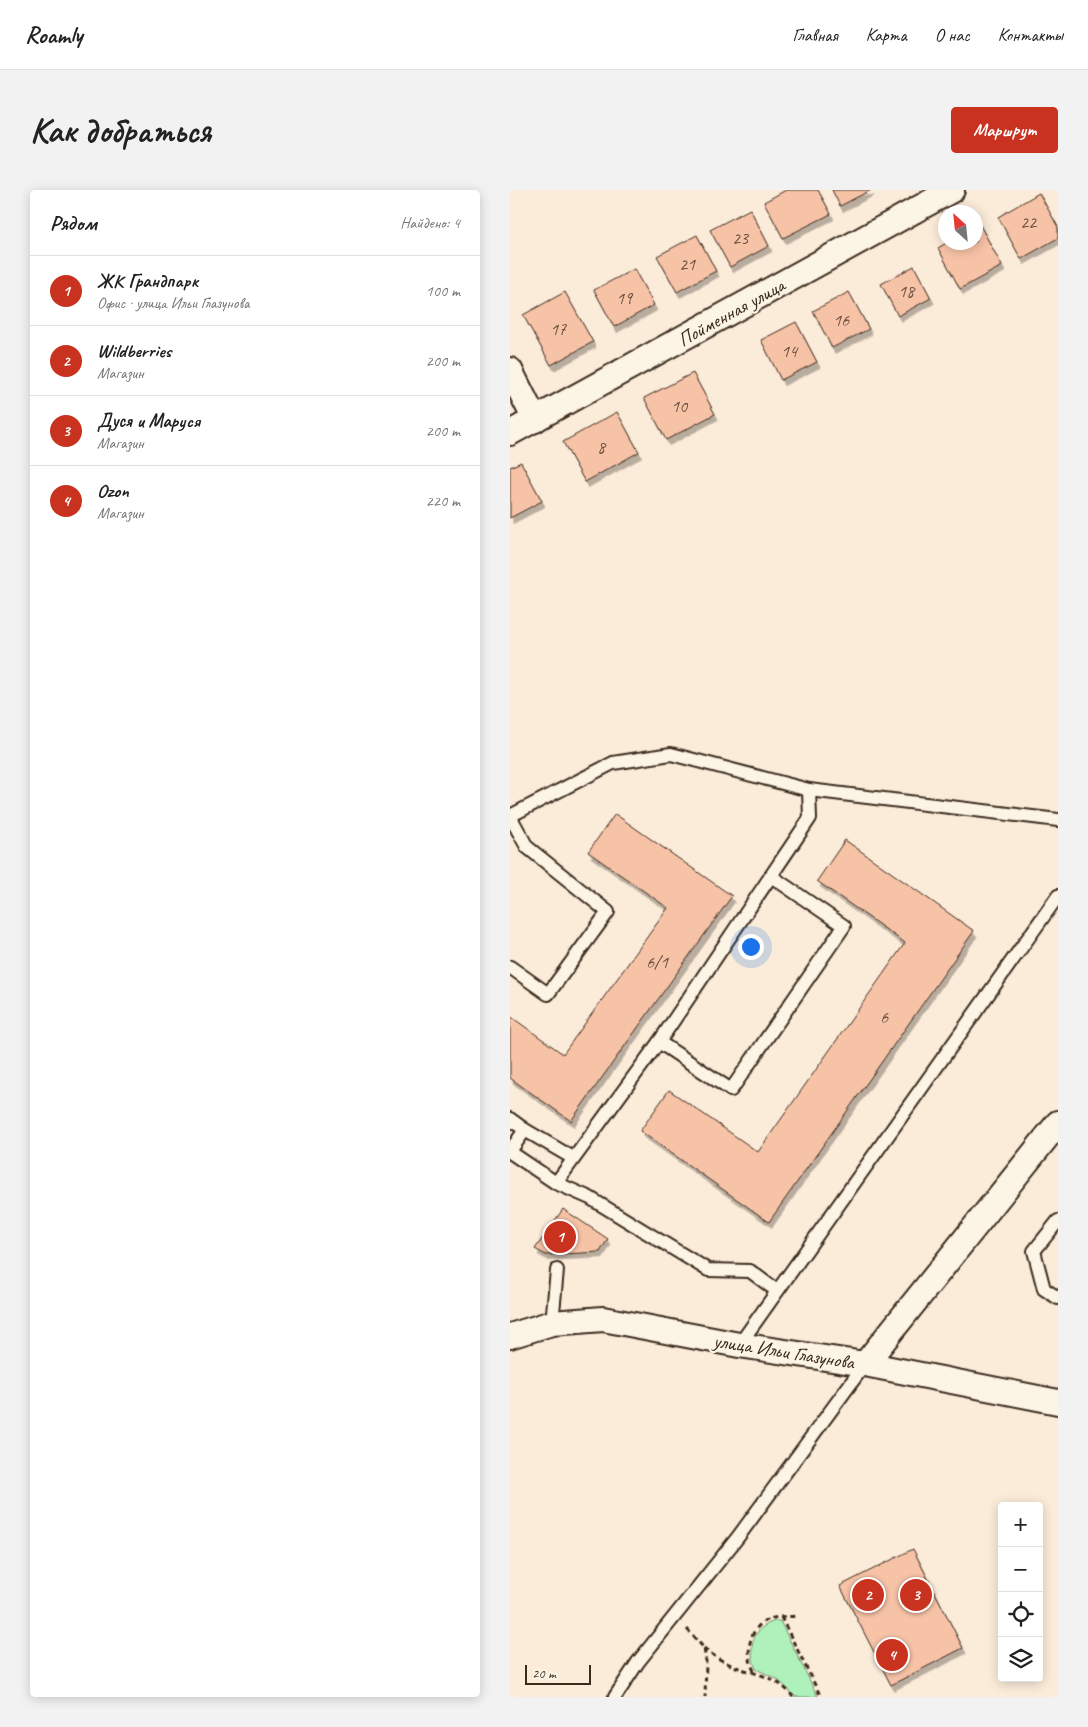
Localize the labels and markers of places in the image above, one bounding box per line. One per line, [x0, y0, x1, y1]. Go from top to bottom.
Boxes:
pin: 1 [544, 1218, 576, 1256]
pin: 2 [852, 1576, 884, 1614]
pin: 3 [900, 1576, 932, 1614]
pin: 4 [876, 1636, 908, 1674]

